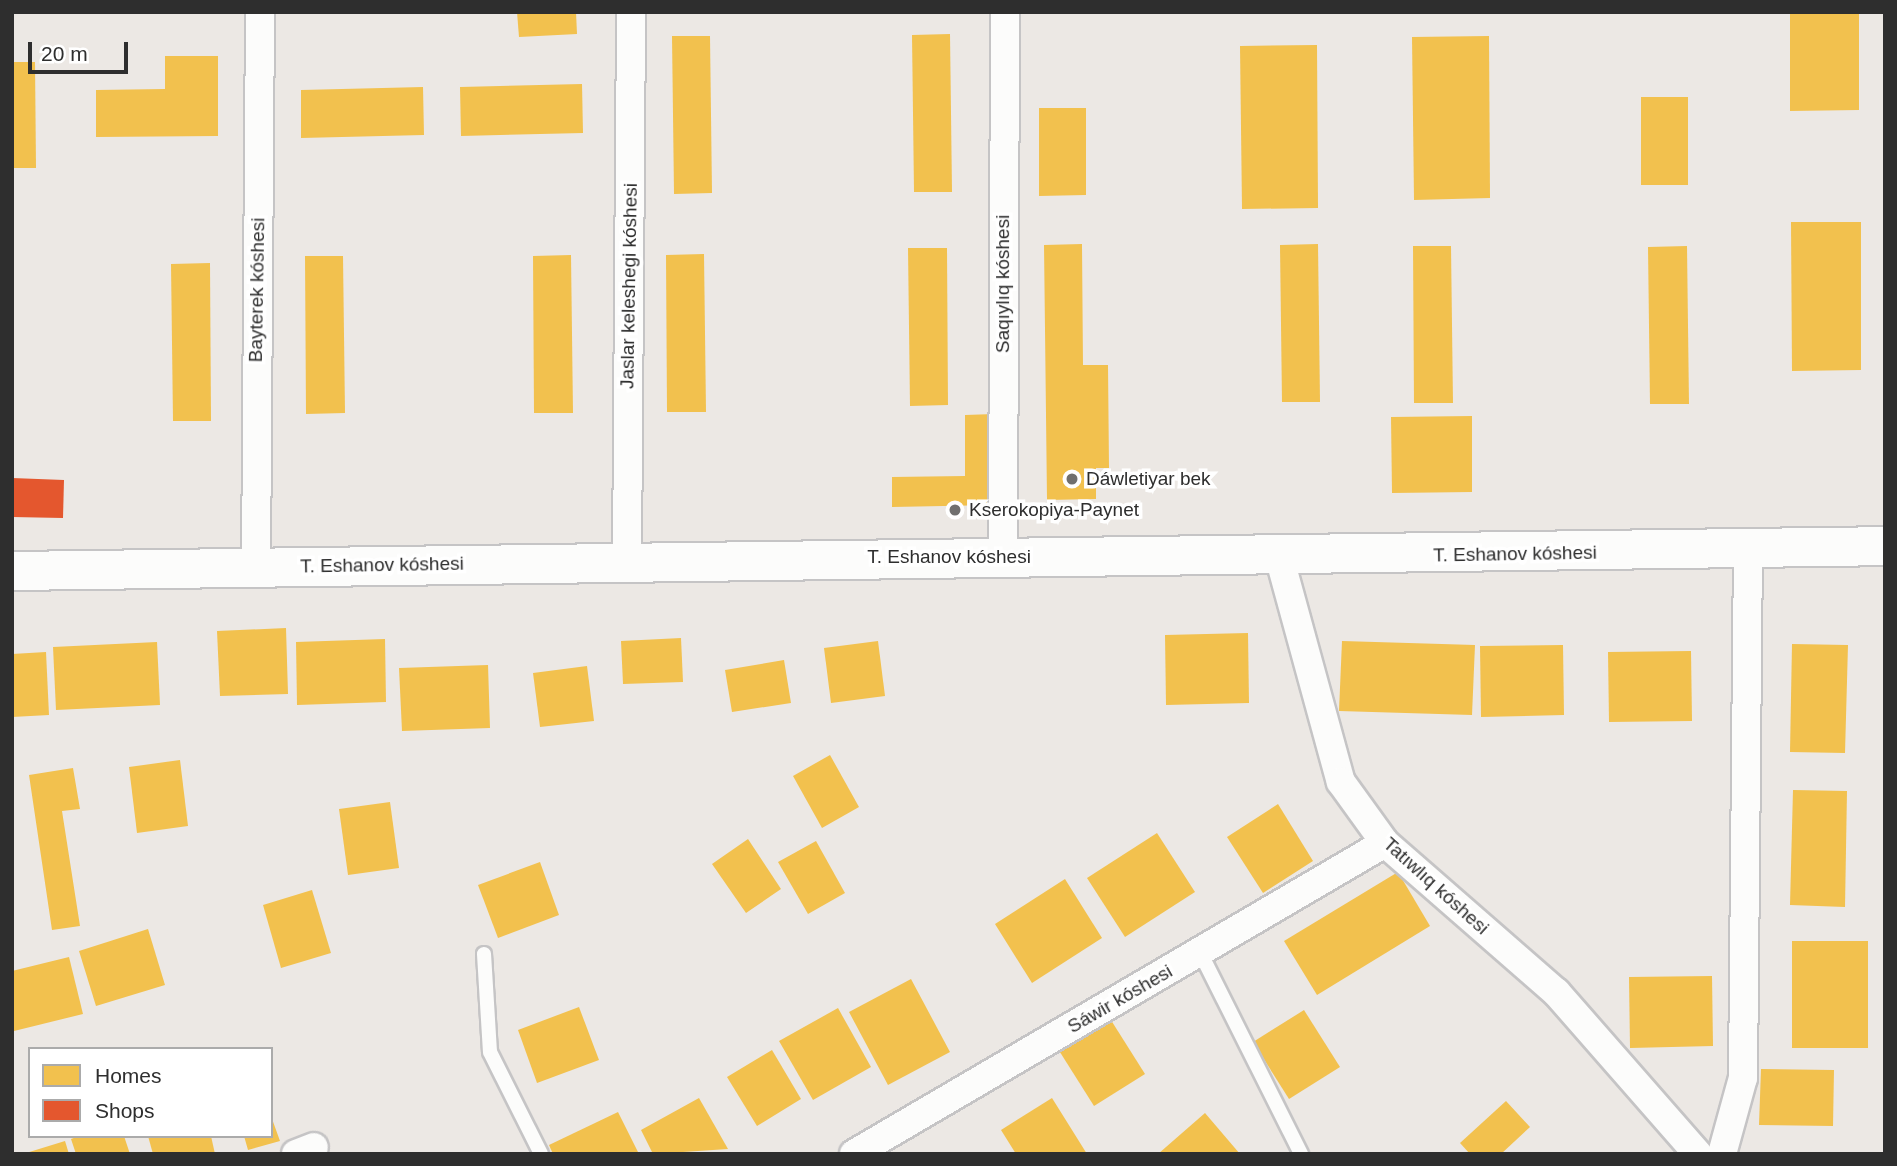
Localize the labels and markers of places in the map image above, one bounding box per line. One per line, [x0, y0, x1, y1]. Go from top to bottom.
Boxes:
place label: Dáwletiyar bek [1086, 468, 1211, 490]
marker: Dáwletiyar bek [1064, 471, 1080, 487]
place label: Kserokopiya-Paynet [969, 499, 1139, 521]
marker: Kserokopiya-Paynet [947, 502, 963, 518]

